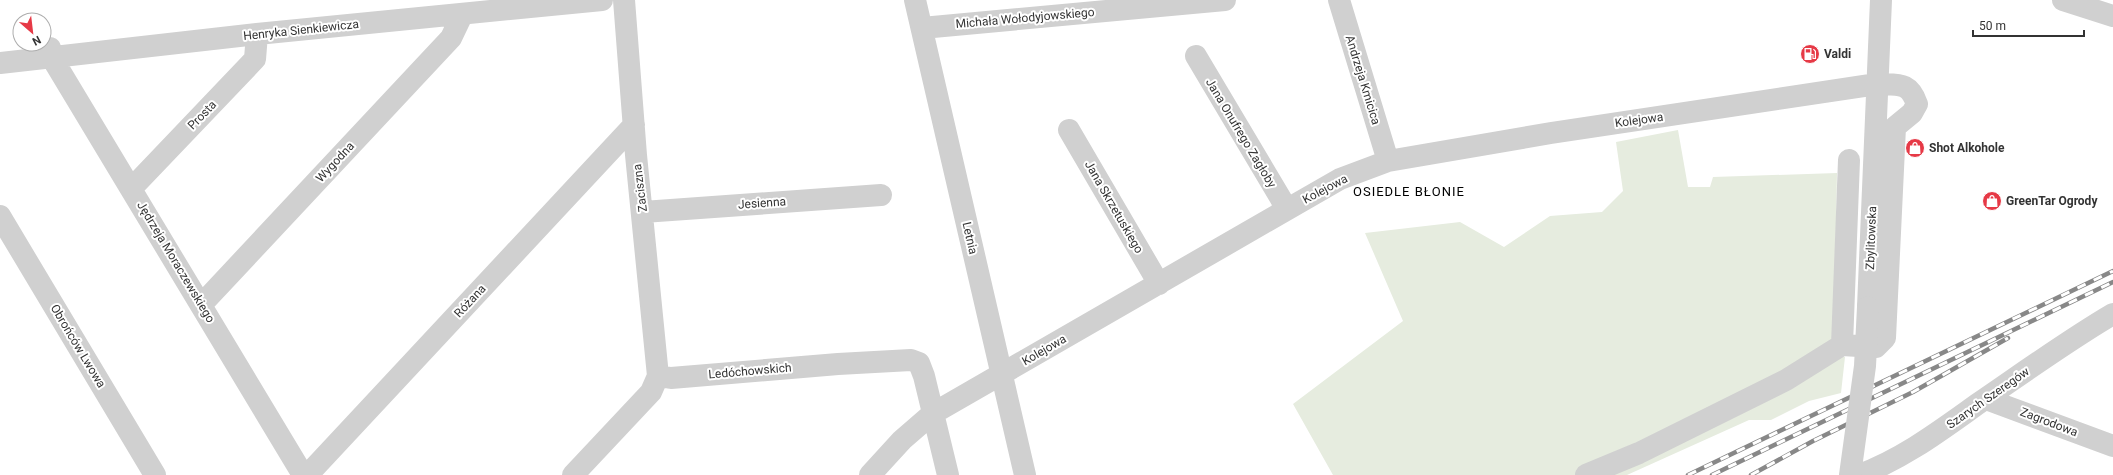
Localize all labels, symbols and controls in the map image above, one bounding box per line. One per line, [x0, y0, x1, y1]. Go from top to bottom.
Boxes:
street label: Michała Wołodyjowskiego [955, 5, 1095, 31]
north arrow [12, 12, 52, 52]
scale bar [1973, 12, 2084, 38]
street label: Henryka Sienkiewicza [243, 17, 359, 43]
text: 50 m [1979, 19, 2006, 33]
text: N [30, 33, 43, 48]
street label: Andrzeja Kmicica [1343, 34, 1383, 126]
fuel station icon: Valdi [1799, 43, 1821, 65]
place label: Valdi [1824, 47, 1851, 61]
street label: Jana Onufrego Zagłoby [1203, 76, 1279, 190]
street label: Prosta [185, 98, 219, 132]
street label: Kolejowa [1614, 110, 1664, 130]
shop icon: Shot Alkohole [1904, 137, 1926, 159]
street label: Wygodna [313, 139, 357, 185]
place label: Shot Alkohole [1929, 141, 2005, 155]
street label: Jana Skrzetuskiego [1082, 158, 1146, 256]
street label: Zaciszna [630, 163, 650, 213]
street label: Kolejowa [1300, 171, 1350, 207]
district label: OSIEDLE BŁONIE [1353, 184, 1465, 199]
shop icon: GreenTar Ogrody [1981, 190, 2003, 212]
street label: Jesienna [737, 194, 787, 212]
place label: GreenTar Ogrody [2006, 194, 2098, 208]
street label: Jędrzeja Moraczewskiego [134, 199, 218, 325]
street label: Zbylitowska [1863, 206, 1879, 270]
street label: Letnia [959, 220, 981, 256]
street label: Różana [451, 282, 489, 320]
street label: Obrońców Lwowa [48, 302, 108, 390]
street label: Kolejowa [1019, 332, 1069, 368]
street label: Ledóchowskich [708, 360, 792, 382]
street label: Szarych Szeregów [1944, 364, 2032, 432]
street label: Zagrodowa [2018, 405, 2080, 439]

